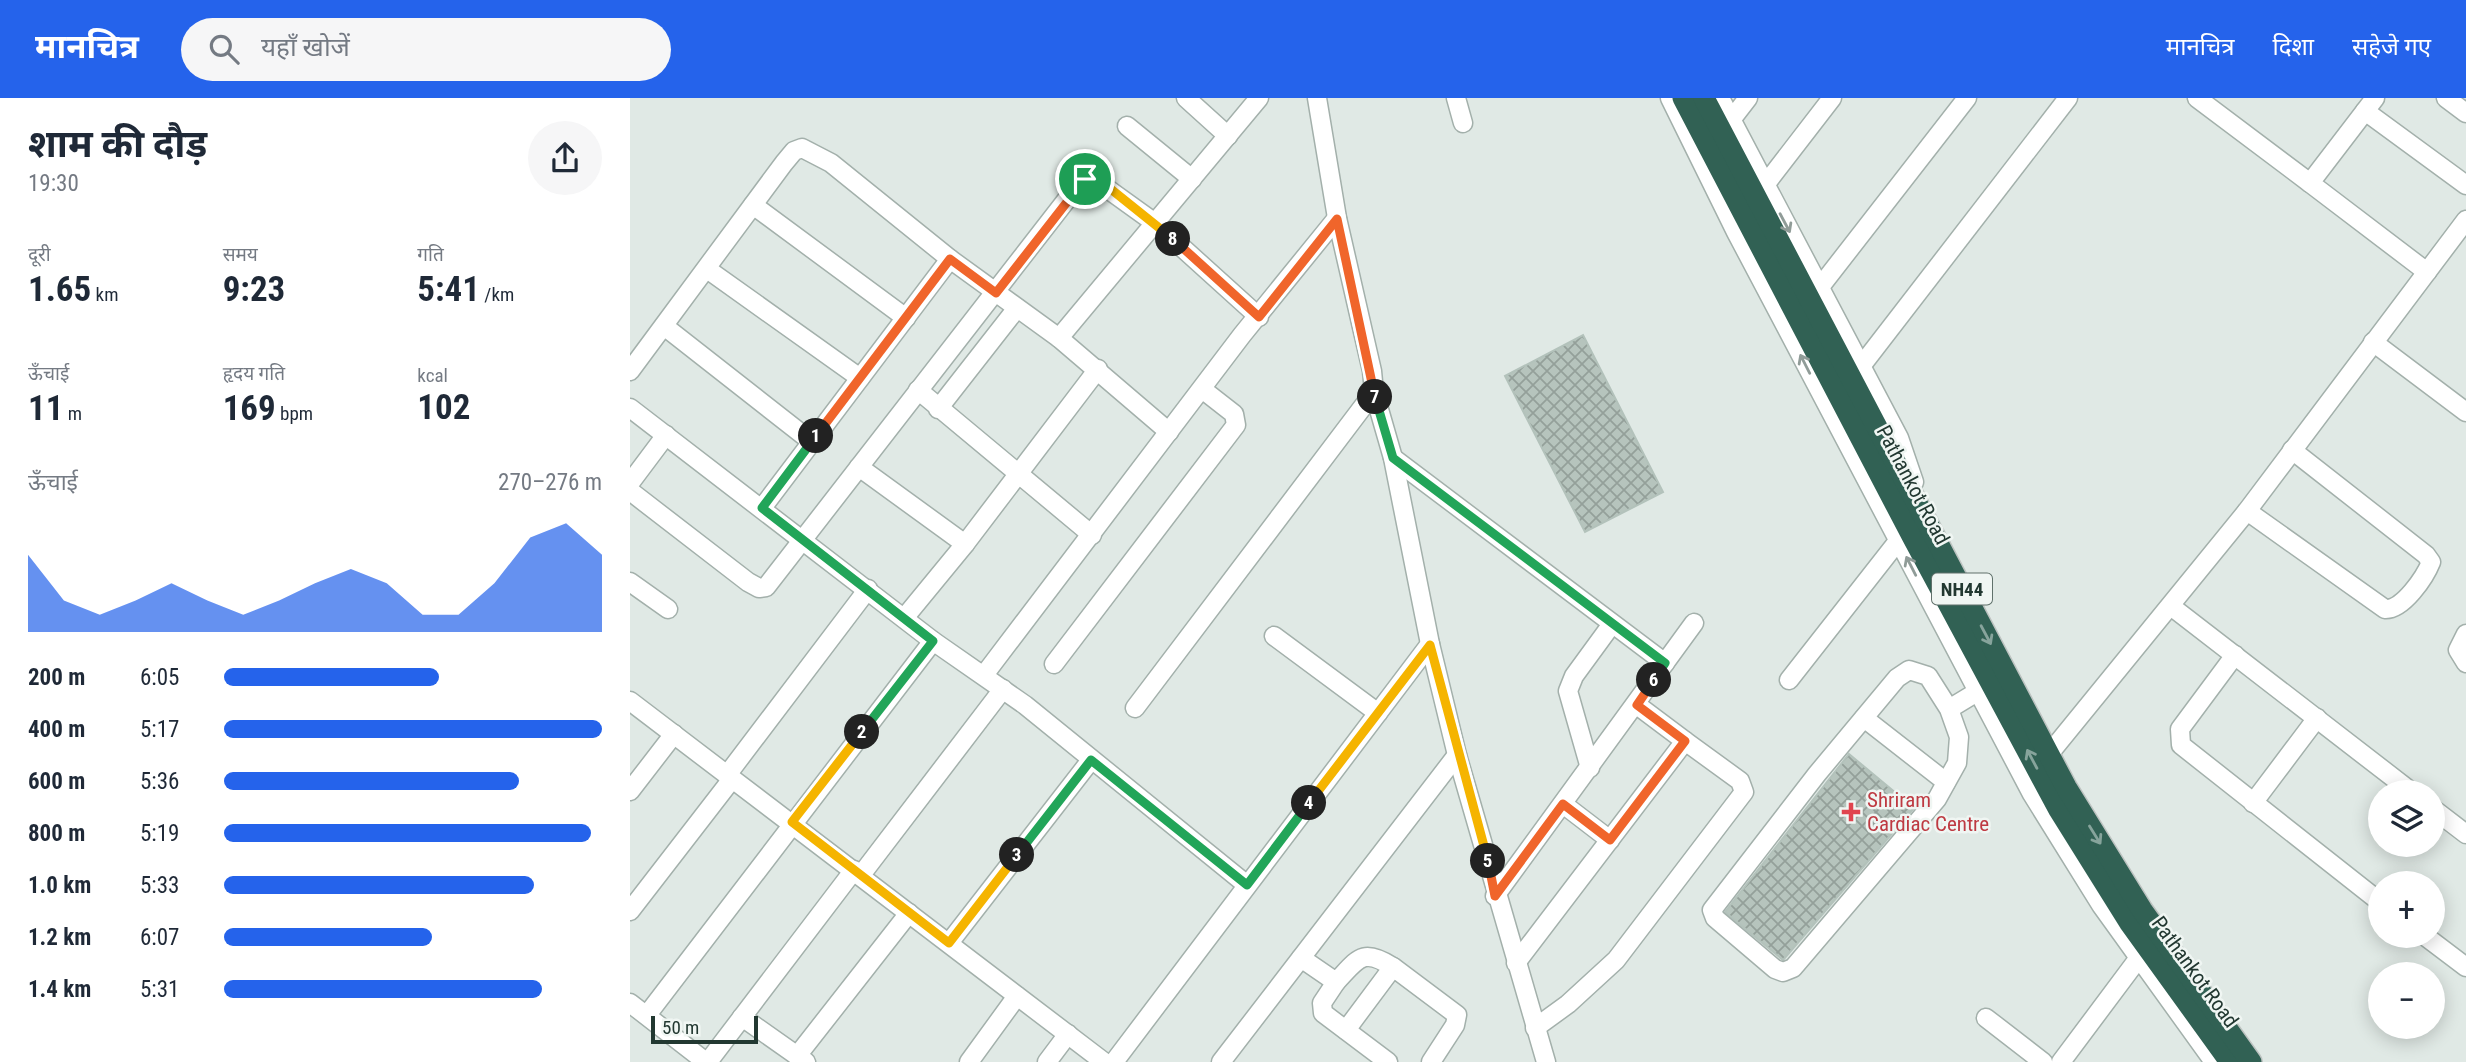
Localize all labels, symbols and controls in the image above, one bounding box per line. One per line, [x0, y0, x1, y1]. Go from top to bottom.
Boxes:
search box [181, 18, 671, 81]
text: मानचित्र [35, 27, 139, 66]
icon: search [205, 30, 243, 68]
text: यहाँ खोजें [261, 32, 350, 62]
text: मानचित्र [2166, 33, 2234, 61]
text: दिशा [2272, 33, 2314, 61]
text: सहेजे गए [2352, 33, 2431, 61]
button: share [528, 121, 602, 195]
text: शाम की दौड़ [28, 122, 207, 166]
pin [1055, 149, 1115, 209]
icon: arrive [1066, 160, 1104, 198]
text: 19:30 [28, 170, 79, 197]
one-way arrow [1779, 213, 1793, 233]
pin: 8 [1156, 222, 1190, 256]
text: 8 [1168, 227, 1177, 250]
text: दूरी [28, 243, 51, 266]
text: समय [223, 243, 258, 266]
text: गति [417, 243, 444, 266]
text: 1.65 [28, 269, 91, 310]
text: 9:23 [223, 269, 285, 310]
text: 5:41 [417, 269, 480, 310]
text: km [91, 283, 118, 306]
text: /km [480, 283, 514, 306]
one-way arrow [1798, 354, 1812, 375]
text: ऊँचाई [28, 362, 69, 385]
text: हृदय गति [223, 362, 285, 385]
text: kcal [417, 364, 448, 387]
pin: 7 [1358, 380, 1392, 414]
text: 7 [1370, 385, 1379, 408]
text: 102 [417, 387, 470, 428]
text: 11 [28, 388, 63, 429]
text: 169 [223, 388, 276, 429]
text: m [63, 402, 82, 425]
text: bpm [276, 402, 313, 425]
pin: 1 [798, 418, 834, 454]
street label: Pathankot Road [1872, 421, 1954, 549]
text: 1 [811, 424, 820, 447]
text: ऊँचाई [28, 469, 78, 496]
text: 270–276 m [498, 469, 602, 496]
one-way arrow [1904, 556, 1918, 576]
road number: NH44 [1932, 574, 1992, 604]
one-way arrow [1979, 625, 1993, 645]
pin: 6 [1636, 662, 1672, 698]
text: 200 m [28, 664, 85, 691]
text: 6:05 [140, 664, 179, 691]
text: 6 [1649, 668, 1658, 691]
pin: 2 [845, 714, 880, 750]
text: 400 m [28, 716, 85, 743]
text: 5:17 [140, 716, 179, 743]
text: 2 [857, 720, 866, 743]
one-way arrow [2025, 749, 2038, 770]
text: 600 m [28, 768, 85, 795]
text: 5:36 [140, 768, 179, 795]
map controls [2368, 780, 2445, 1039]
button: layers [2368, 780, 2445, 857]
pin: 4 [1292, 786, 1326, 820]
place label: Shriram Cardiac Centre [1867, 788, 1989, 836]
text: 4 [1304, 791, 1313, 814]
marker: Shriram Cardiac Centre [1841, 802, 1861, 822]
text: 800 m [28, 820, 85, 847]
text: 5:19 [140, 820, 179, 847]
one-way arrow [2089, 824, 2103, 844]
pin: 3 [1000, 838, 1034, 872]
text: 3 [1012, 843, 1021, 866]
pin: 5 [1470, 844, 1506, 878]
text: 5 [1483, 849, 1492, 872]
button: + [2368, 871, 2445, 948]
text: 1.0 km [28, 872, 91, 899]
text: 5:33 [140, 872, 179, 899]
street label: Pathankot Road [2147, 912, 2243, 1032]
text: 1.2 km [28, 924, 91, 951]
text: 6:07 [140, 924, 179, 951]
button: − [2368, 962, 2445, 1039]
text: 1.4 km [28, 976, 91, 1003]
text: 5:31 [140, 976, 179, 1003]
scale bar [651, 1013, 758, 1045]
text: 50 m [662, 1016, 699, 1039]

